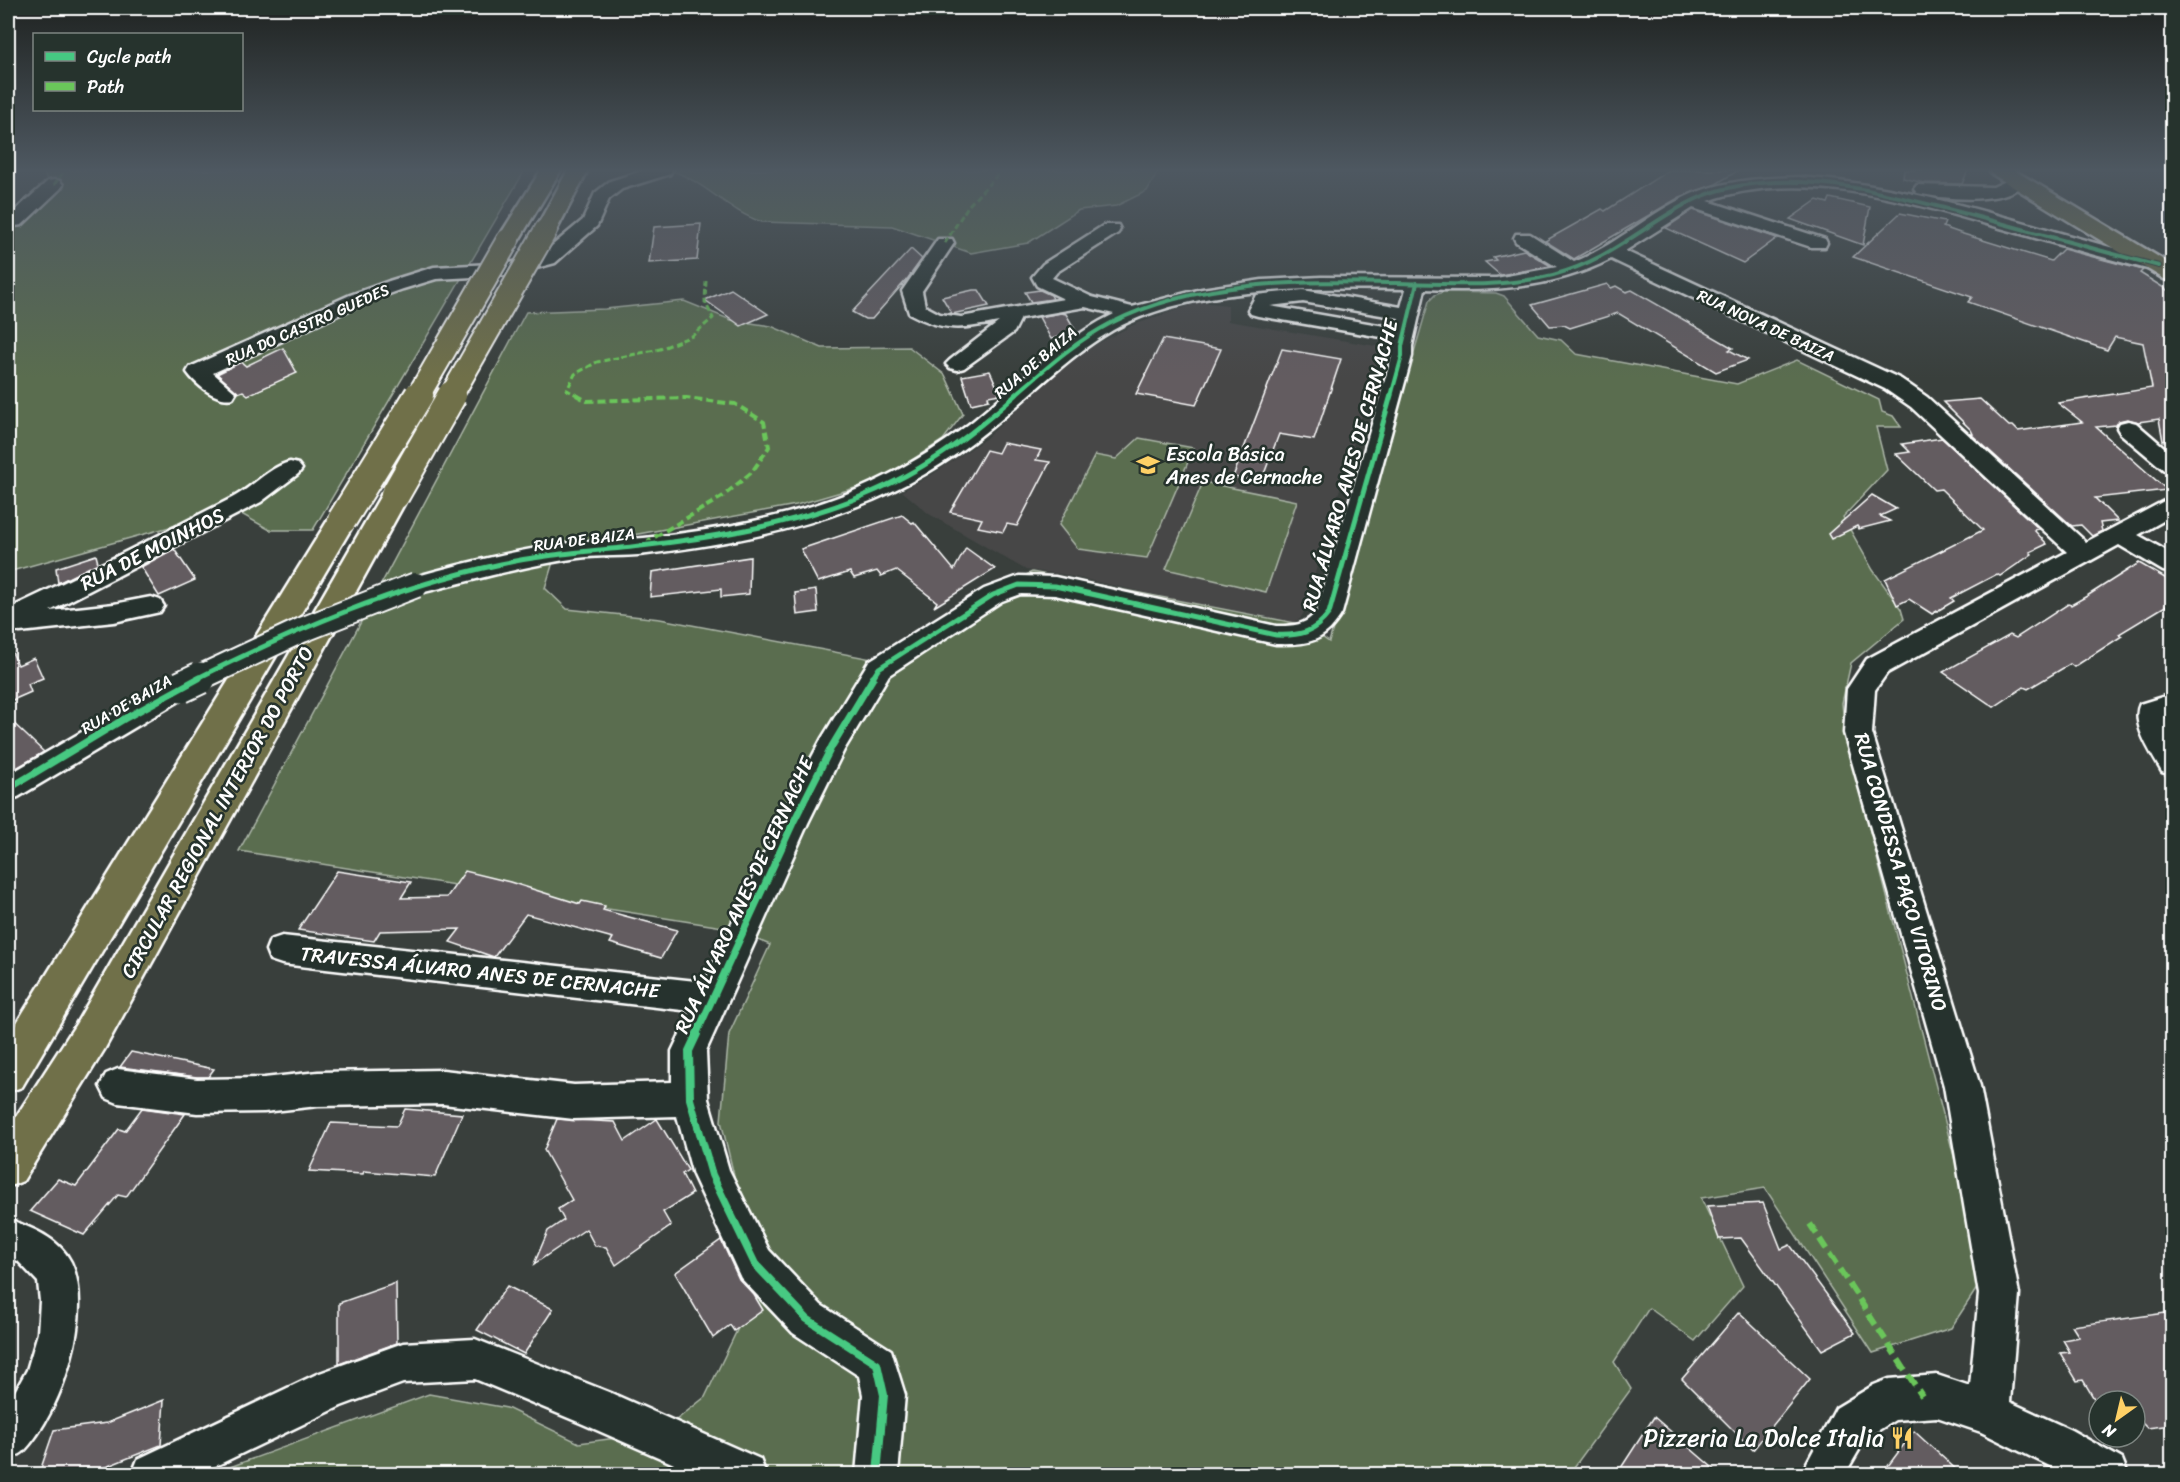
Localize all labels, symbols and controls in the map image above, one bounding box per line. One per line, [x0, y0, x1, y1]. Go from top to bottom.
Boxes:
legend [33, 33, 243, 111]
text: Cycle path [87, 41, 171, 73]
text: Path [87, 71, 124, 103]
street label: RUA DO CASTRO GUEDES [221, 275, 394, 374]
street label: RUA NOVA DE BAIZA [1692, 281, 1839, 370]
street label: RUA ÁLVARO ANES DE CERNACHE [1292, 313, 1410, 615]
street label: RUA DE BAIZA [987, 319, 1083, 406]
place label: Escola Básica Anes de Cernache [1165, 437, 1322, 495]
school or university icon: Escola Básica Anes de Cernache [1135, 452, 1161, 478]
street label: RUA DE MOINHOS [74, 498, 231, 601]
street label: RUA DE BAIZA [532, 519, 636, 560]
street label: CIRCULAR REGIONAL INTERIOR DO PORTO [111, 640, 324, 985]
street label: RUA DE BAIZA [75, 667, 177, 742]
street label: RUA CONDESSA PAÇO VITORINO [1844, 729, 1957, 1016]
street label: RUA ÁLVARO ANES DE CERNACHE [665, 749, 825, 1040]
street label: TRAVESSA ÁLVARO ANES DE CERNACHE [299, 936, 663, 1009]
north arrow [2087, 1389, 2147, 1449]
text: N [2095, 1415, 2122, 1447]
place label: Pizzeria La Dolce Italia [1643, 1417, 1884, 1459]
restaurant icon: Pizzeria La Dolce Italia [1889, 1425, 1915, 1451]

